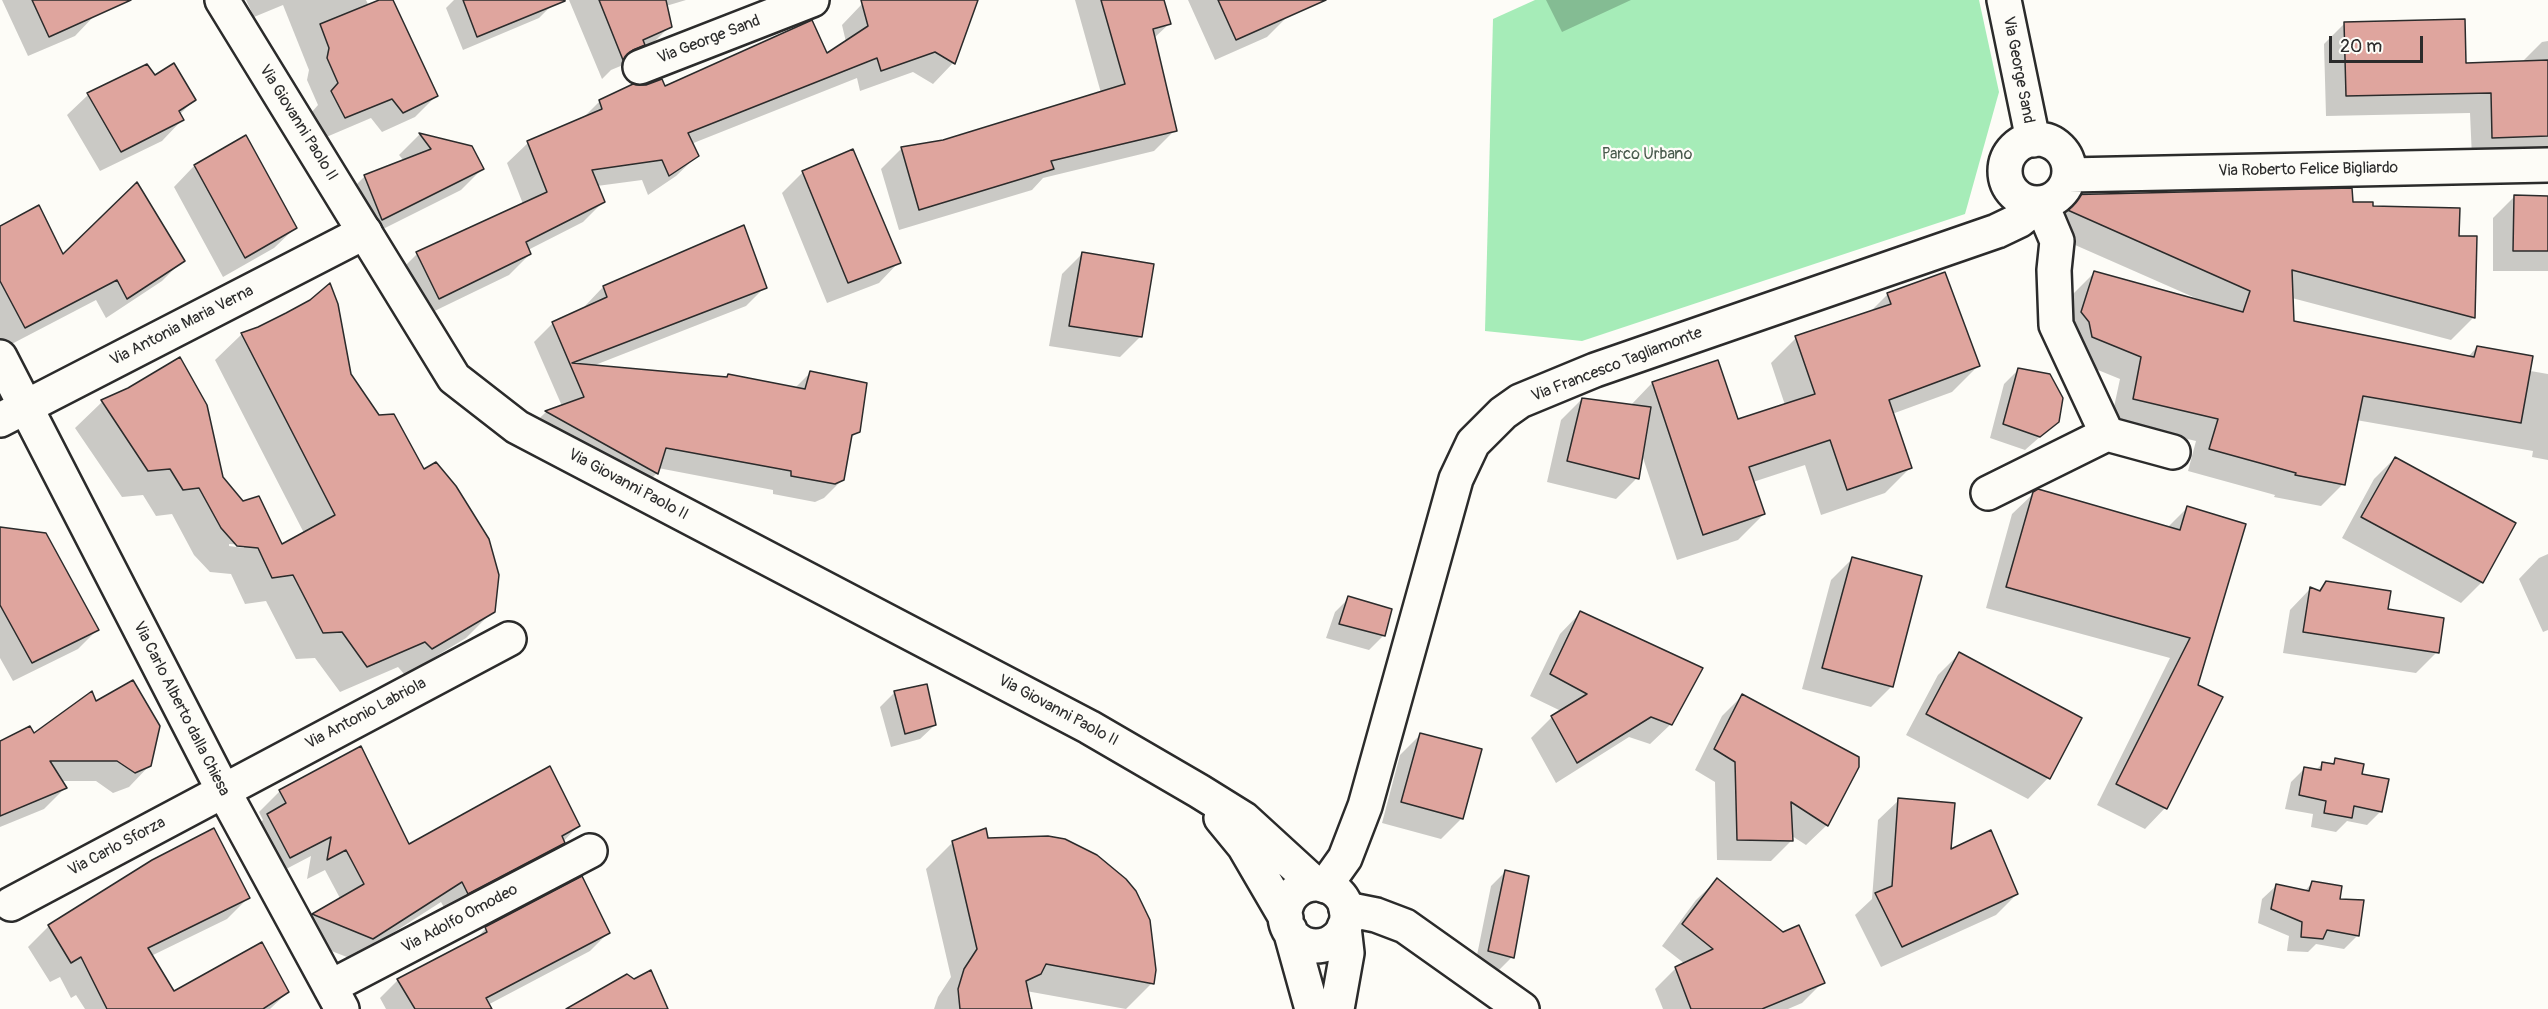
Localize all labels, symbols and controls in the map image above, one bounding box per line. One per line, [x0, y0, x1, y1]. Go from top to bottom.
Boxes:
street label: Via George Sand [655, 12, 763, 68]
street label: Via George Sand [1998, 15, 2038, 125]
scale bar [2332, 24, 2426, 62]
text: 20 m [2340, 35, 2382, 58]
street label: Via Giovanni Paolo II [255, 61, 341, 185]
park label: Parco Urbano [1602, 145, 1692, 165]
street label: Via Roberto Felice Bigliardo [2218, 159, 2398, 181]
street label: Via Antonia Maria Verna [107, 281, 257, 371]
street label: Via Francesco Tagliamonte [1529, 324, 1705, 406]
street label: Via Giovanni Paolo II [565, 445, 691, 525]
street label: Via Carlo Alberto dalla Chiesa [129, 619, 233, 799]
street label: Via Giovanni Paolo II [995, 671, 1121, 751]
street label: Via Antonio Labriola [302, 674, 430, 754]
street label: Via Carlo Sforza [65, 813, 169, 881]
street label: Via Adolfo Omodeo [399, 880, 521, 958]

